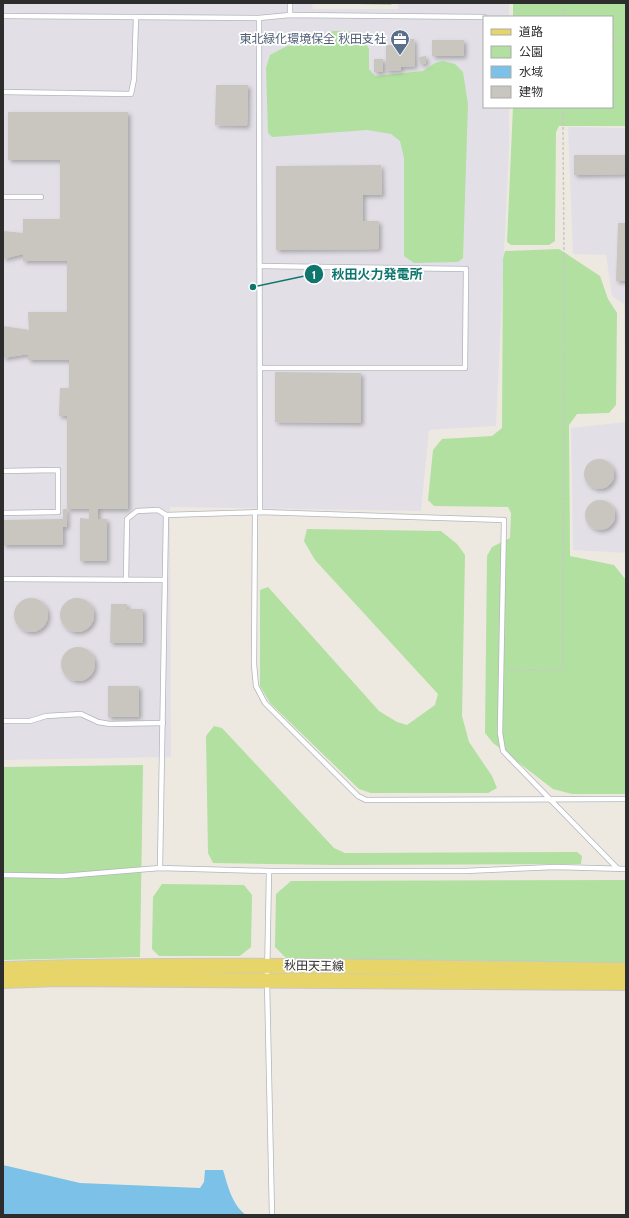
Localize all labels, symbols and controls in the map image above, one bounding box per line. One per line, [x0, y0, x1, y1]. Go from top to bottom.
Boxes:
legend [483, 16, 613, 108]
text: 道路 [519, 24, 543, 39]
office icon: 東北緑化環境保全 秋田支社 [389, 28, 411, 56]
place label: 東北緑化環境保全 秋田支社 [239, 31, 386, 46]
text: 公園 [519, 44, 543, 59]
text: 水域 [519, 64, 543, 79]
text: 建物 [519, 84, 543, 99]
callout: 秋田火力発電所 [304, 262, 431, 287]
text: 秋田火力発電所 [331, 266, 423, 282]
text: 1 [312, 267, 316, 282]
street label: 秋田天王線 [284, 957, 344, 974]

